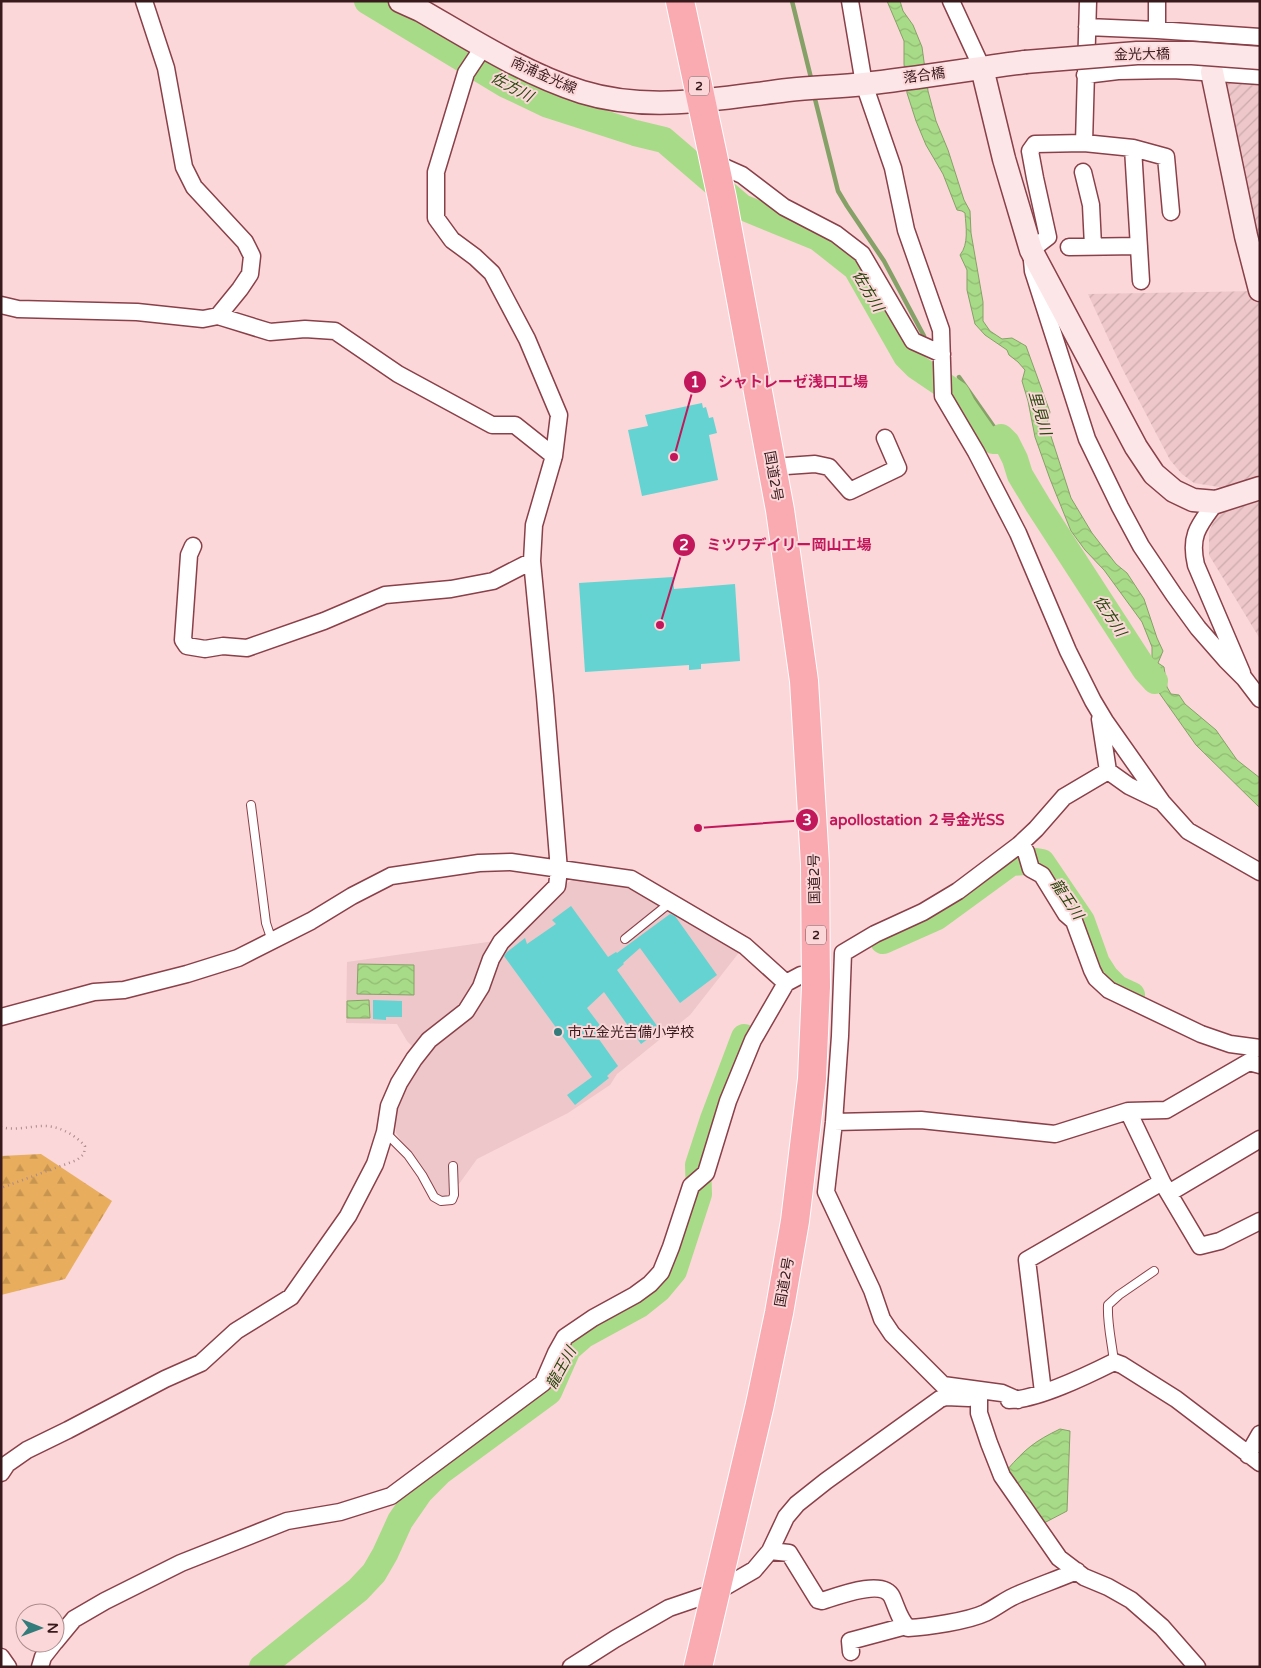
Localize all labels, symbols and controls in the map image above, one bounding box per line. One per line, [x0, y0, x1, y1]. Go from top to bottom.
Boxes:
street label: 金光大橋 [1114, 46, 1170, 63]
street label: 南浦金光線 [508, 53, 579, 97]
street label: 落合橋 [902, 64, 946, 87]
water label: 佐方川 [488, 68, 538, 106]
road number: 2 [689, 76, 709, 95]
water label: 佐方川 [849, 267, 888, 317]
callout: シャトレーゼ浅口工場 [683, 367, 878, 397]
text: 1 [690, 373, 700, 391]
text: シャトレーゼ浅口工場 [718, 373, 868, 391]
water label: 里見川 [1025, 389, 1055, 439]
street label: 国道2号 [761, 450, 786, 503]
callout: ミツワデイリー岡山工場 [671, 530, 881, 560]
text: 2 [679, 536, 689, 554]
text: ミツワデイリー岡山工場 [706, 536, 872, 554]
water label: 佐方川 [1090, 592, 1131, 641]
callout: apollostation ２号金光SS [794, 805, 1014, 835]
text: 3 [802, 811, 812, 829]
text: apollostation ２号金光SS [830, 811, 1004, 830]
street label: 国道2号 [806, 853, 823, 905]
water label: 龍王川 [1047, 875, 1088, 924]
road number: 2 [806, 926, 826, 944]
place label: 市立金光吉備小学校 [568, 1024, 694, 1041]
marker: 市立金光吉備小学校 [552, 1026, 564, 1038]
street label: 国道2号 [772, 1256, 797, 1309]
water label: 龍王川 [542, 1342, 581, 1392]
north arrow [15, 1603, 65, 1653]
text: N [44, 1622, 61, 1634]

